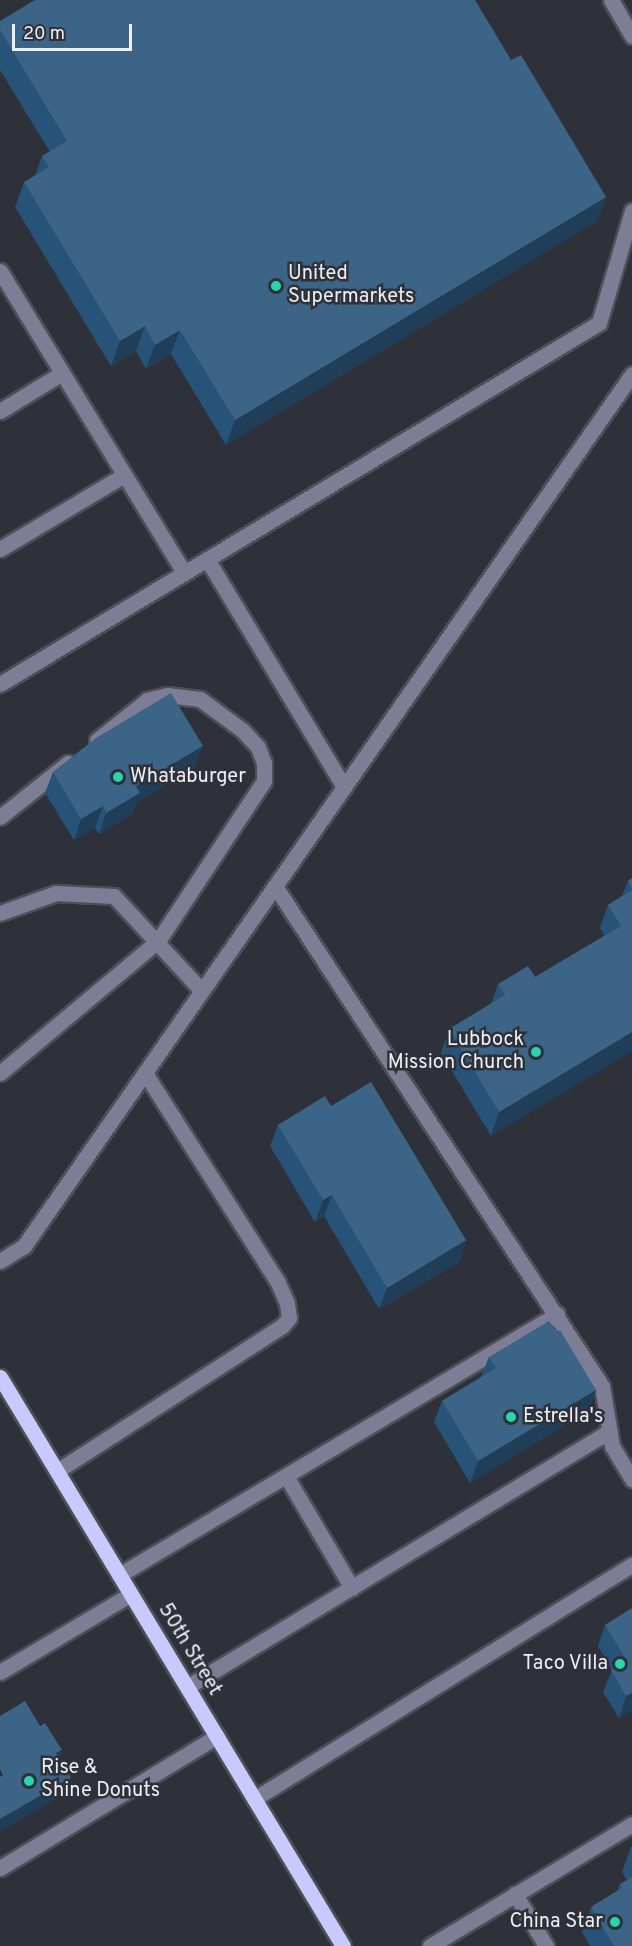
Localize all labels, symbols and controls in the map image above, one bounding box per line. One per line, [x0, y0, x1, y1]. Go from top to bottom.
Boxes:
scale bar [15, 12, 135, 50]
text: 20 m [23, 23, 65, 46]
place label: United Supermarkets [288, 262, 414, 309]
marker: United Supermarkets [269, 279, 283, 293]
place label: Whataburger [130, 765, 246, 789]
marker: Whataburger [111, 770, 125, 784]
place label: Lubbock Mission Church [388, 1028, 524, 1075]
marker: Lubbock Mission Church [529, 1045, 543, 1059]
place label: Estrella's [523, 1405, 603, 1429]
marker: Estrella's [504, 1410, 518, 1424]
street label: 50th Street [152, 1600, 226, 1700]
place label: Taco Villa [522, 1652, 608, 1676]
marker: Taco Villa [613, 1657, 627, 1671]
place label: Rise & Shine Donuts [41, 1757, 160, 1804]
marker: Rise & Shine Donuts [22, 1774, 36, 1788]
place label: China Star [509, 1910, 603, 1934]
marker: China Star [608, 1915, 622, 1929]

